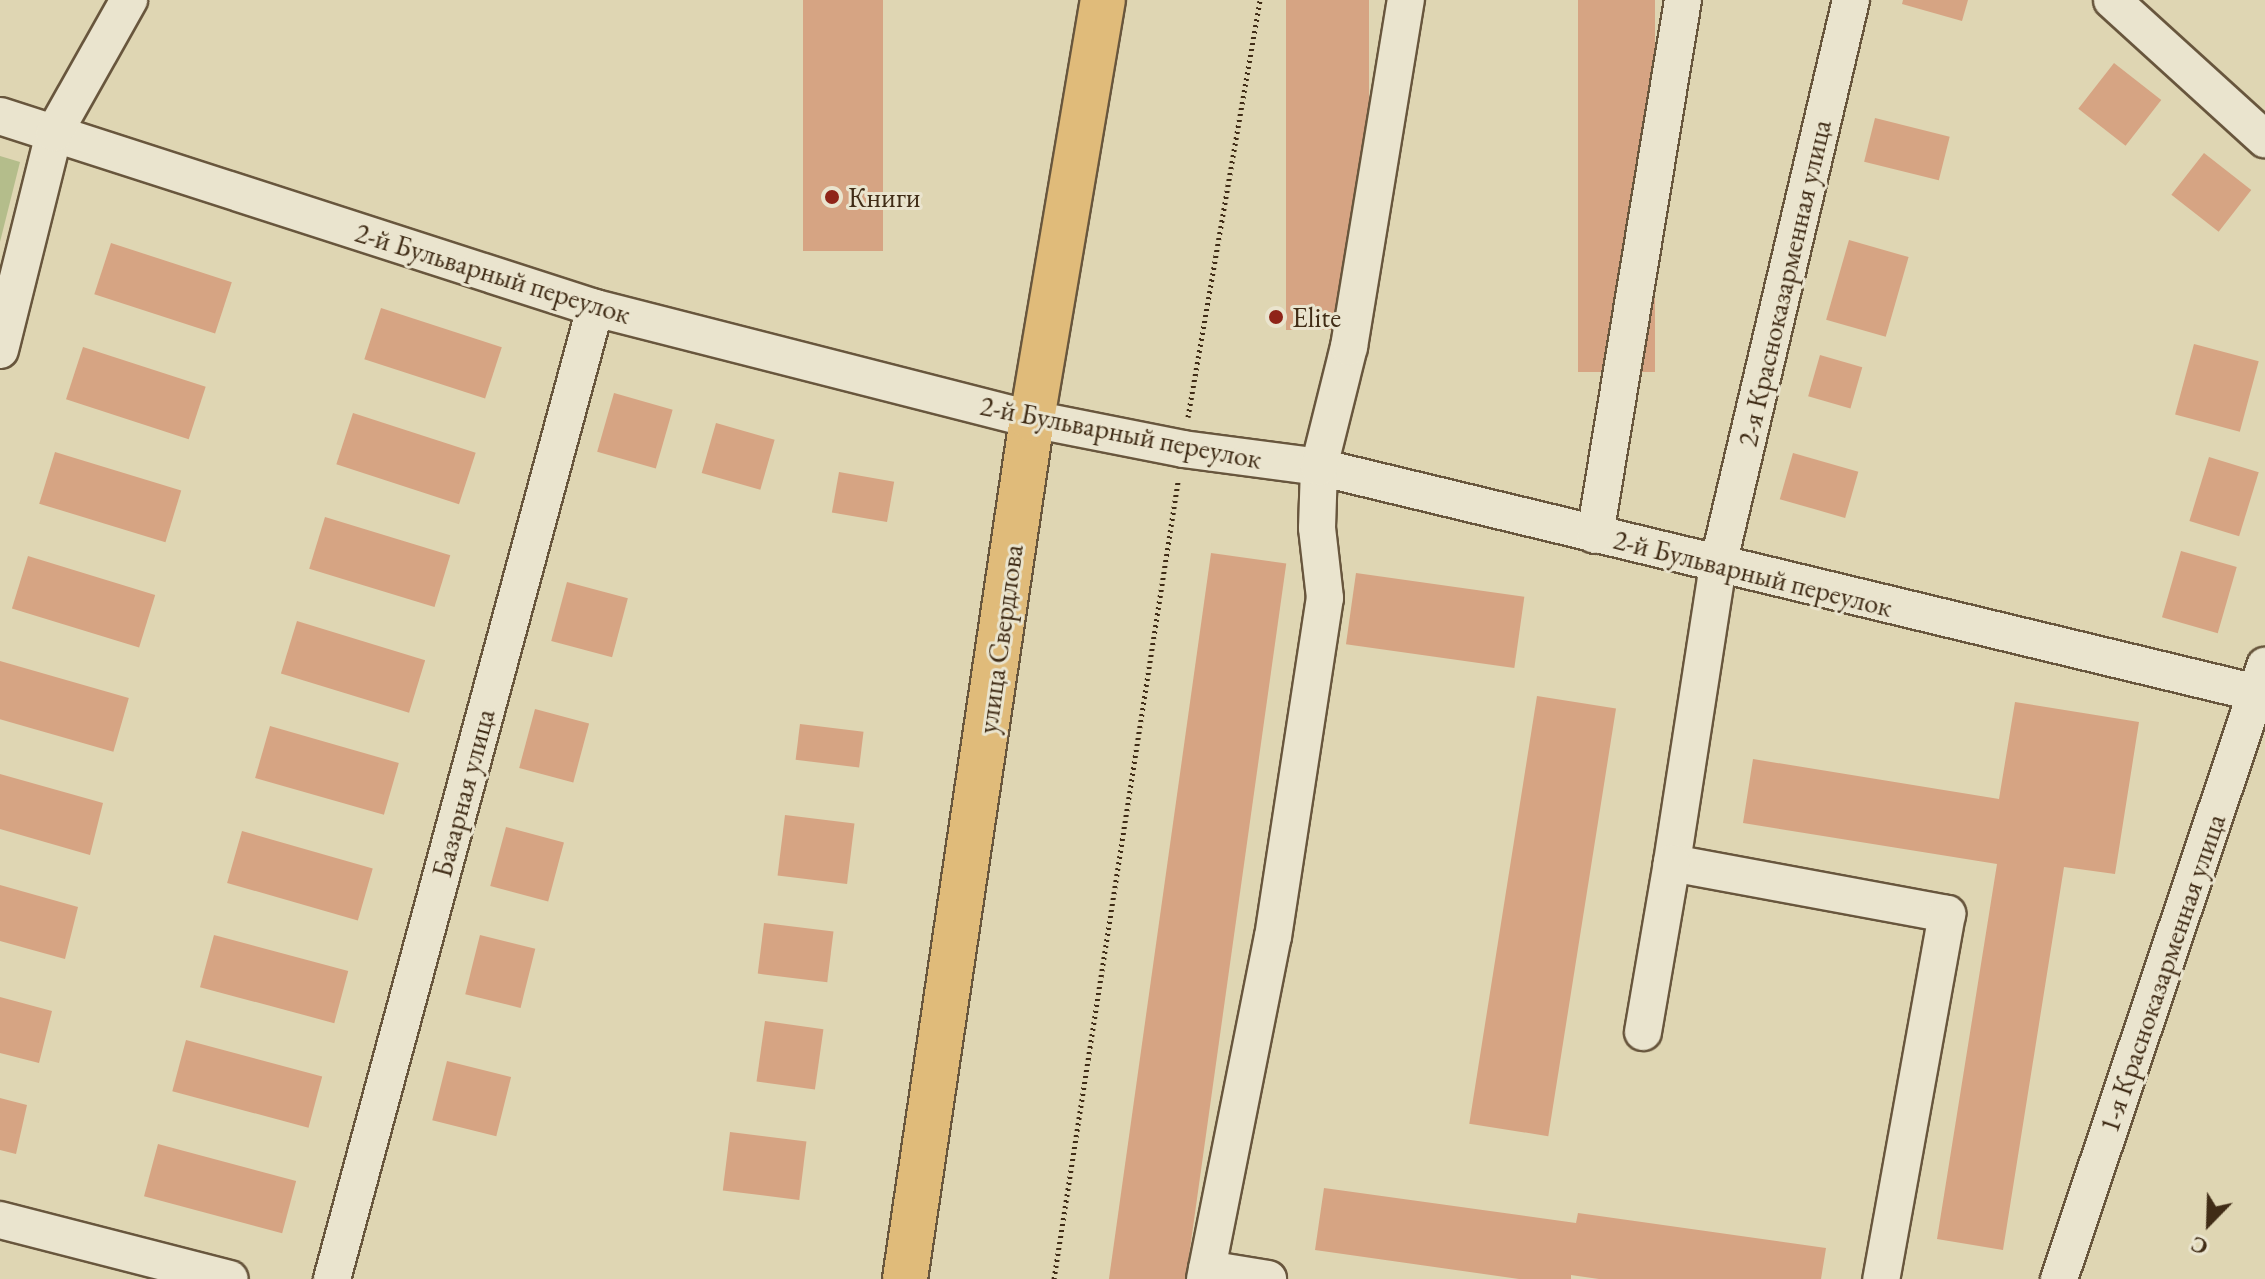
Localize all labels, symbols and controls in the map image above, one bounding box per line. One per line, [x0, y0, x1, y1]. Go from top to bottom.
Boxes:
street label: 2-я Красноказарменная улица [1730, 116, 1838, 450]
place label: Книги [848, 180, 921, 214]
marker: Книги [823, 188, 841, 206]
street label: 2-й Бульварный переулок [351, 215, 635, 331]
place label: Elite [1292, 300, 1341, 334]
marker: Elite [1267, 308, 1285, 326]
street label: 2-й Бульварный переулок [977, 388, 1265, 476]
street label: 2-й Бульварный переулок [1610, 522, 1896, 624]
street label: улица Свердлова [970, 542, 1030, 736]
street label: Базарная улица [424, 705, 502, 881]
street label: 1-я Красноказарменная улица [2092, 809, 2232, 1137]
north arrow [2169, 1183, 2249, 1263]
text: С [2187, 1229, 2212, 1262]

